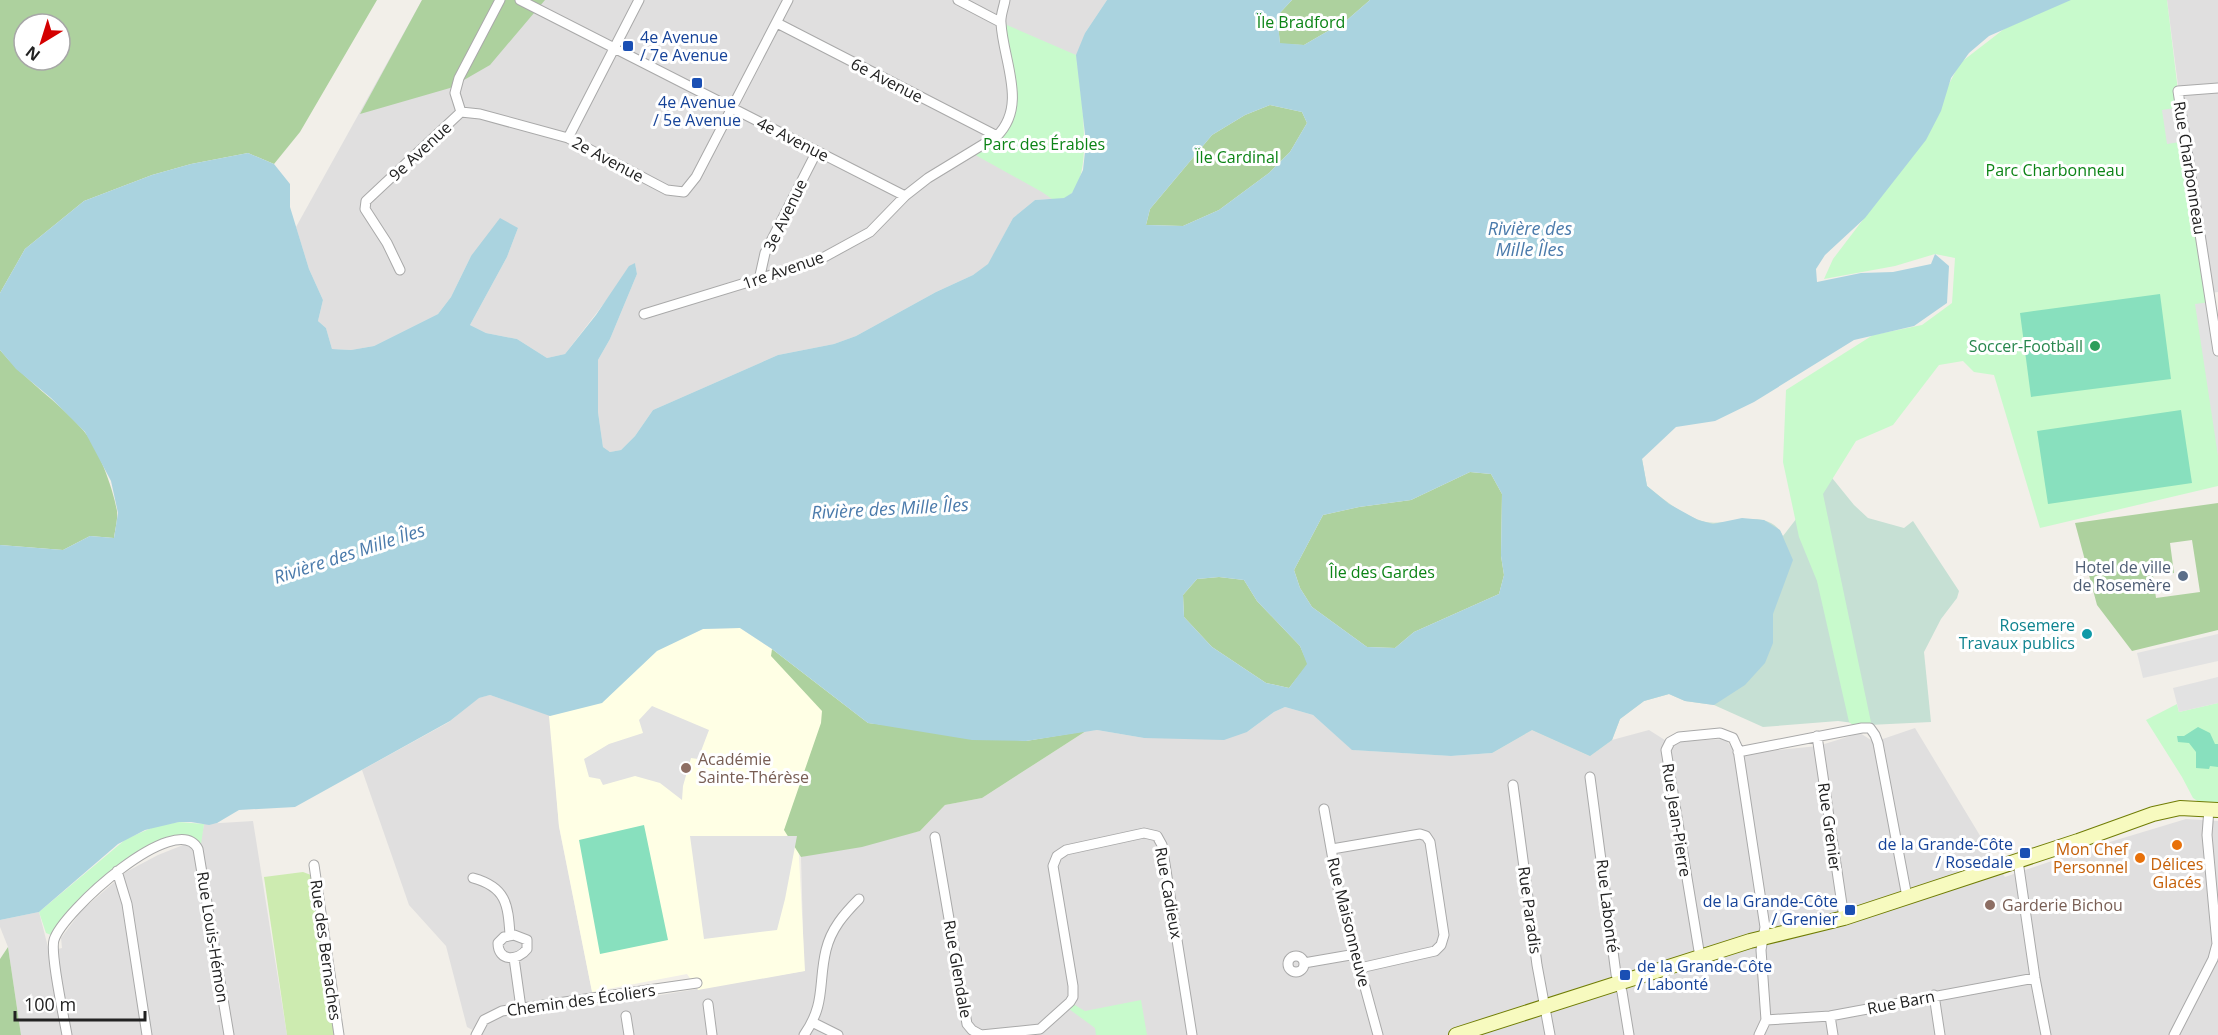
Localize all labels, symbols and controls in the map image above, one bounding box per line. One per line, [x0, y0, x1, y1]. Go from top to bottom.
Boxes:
park label: Ïle Bradford [1257, 11, 1345, 33]
north arrow [12, 12, 72, 72]
place label: 4e Avenue / 7e Avenue [640, 26, 728, 66]
marker: 4e Avenue / 7e Avenue [621, 39, 635, 53]
text: N [21, 41, 45, 66]
street label: 6e Avenue [847, 52, 927, 108]
marker: 4e Avenue / 5e Avenue [690, 76, 704, 90]
place label: 4e Avenue / 5e Avenue [653, 91, 741, 131]
street label: Rue Charbonneau [2169, 100, 2211, 236]
street label: 4e Avenue [753, 111, 833, 167]
street label: 9e Avenue [384, 116, 456, 186]
street label: 2e Avenue [568, 131, 648, 187]
park label: Parc des Érables [983, 133, 1105, 155]
park label: Ïle Cardinal [1195, 146, 1279, 168]
park label: Parc Charbonneau [1986, 159, 2124, 181]
street label: 3e Avenue [758, 175, 812, 255]
water label: Rivière des Mille Îles [1488, 216, 1572, 261]
street label: 1re Avenue [739, 246, 827, 294]
place label: Soccer-Football [1969, 335, 2083, 357]
marker: Soccer-Football [2088, 339, 2102, 353]
water label: Rivière des Mille Îles [811, 492, 970, 524]
water label: Rivière des Mille Îles [270, 517, 428, 589]
place label: Hotel de ville de Rosemère [2073, 556, 2171, 596]
park label: Île des Gardes [1328, 561, 1435, 583]
marker: Hotel de ville de Rosemère [2176, 569, 2190, 583]
place label: Rosemere Travaux publics [1959, 614, 2075, 654]
marker: Rosemere Travaux publics [2080, 627, 2094, 641]
place label: Académie Sainte-Thérèse [698, 748, 809, 788]
marker: Académie Sainte-Thérèse [679, 761, 693, 775]
street label: Rue Jean-Pierre [1657, 762, 1697, 878]
street label: Rue Grenier [1813, 781, 1847, 873]
place label: de la Grande-Côte / Rosedale [1878, 833, 2013, 873]
place label: Mon Chef Personnel [2053, 838, 2130, 878]
marker: Délices Glacés [2170, 838, 2184, 852]
street label: Rue Cadieux [1150, 845, 1188, 941]
marker: de la Grande-Côte / Rosedale [2018, 846, 2032, 860]
marker: Mon Chef Personnel [2133, 851, 2147, 865]
place label: Délices Glacés [2151, 853, 2203, 893]
street label: Rue Maisonneuve [1322, 855, 1376, 989]
street label: Rue Labonté [1591, 858, 1625, 954]
street label: Rue Paradis [1513, 865, 1547, 955]
street label: Rue Louis-Hémon [192, 870, 234, 1004]
street label: Rue des Bernaches [305, 878, 347, 1022]
place label: de la Grande-Côte / Grenier [1703, 890, 1838, 930]
place label: Garderie Bichou [2002, 894, 2123, 916]
marker: Garderie Bichou [1983, 898, 1997, 912]
marker: de la Grande-Côte / Grenier [1843, 903, 1857, 917]
street label: Rue Glendale [939, 918, 977, 1020]
place label: de la Grande-Côte / Labonté [1637, 955, 1772, 995]
marker: de la Grande-Côte / Labonté [1618, 968, 1632, 982]
street label: Chemin des Écoliers [505, 979, 657, 1021]
scale bar [15, 984, 146, 1022]
street label: Rue Barn [1865, 985, 1937, 1019]
text: 100 m [24, 992, 76, 1016]

